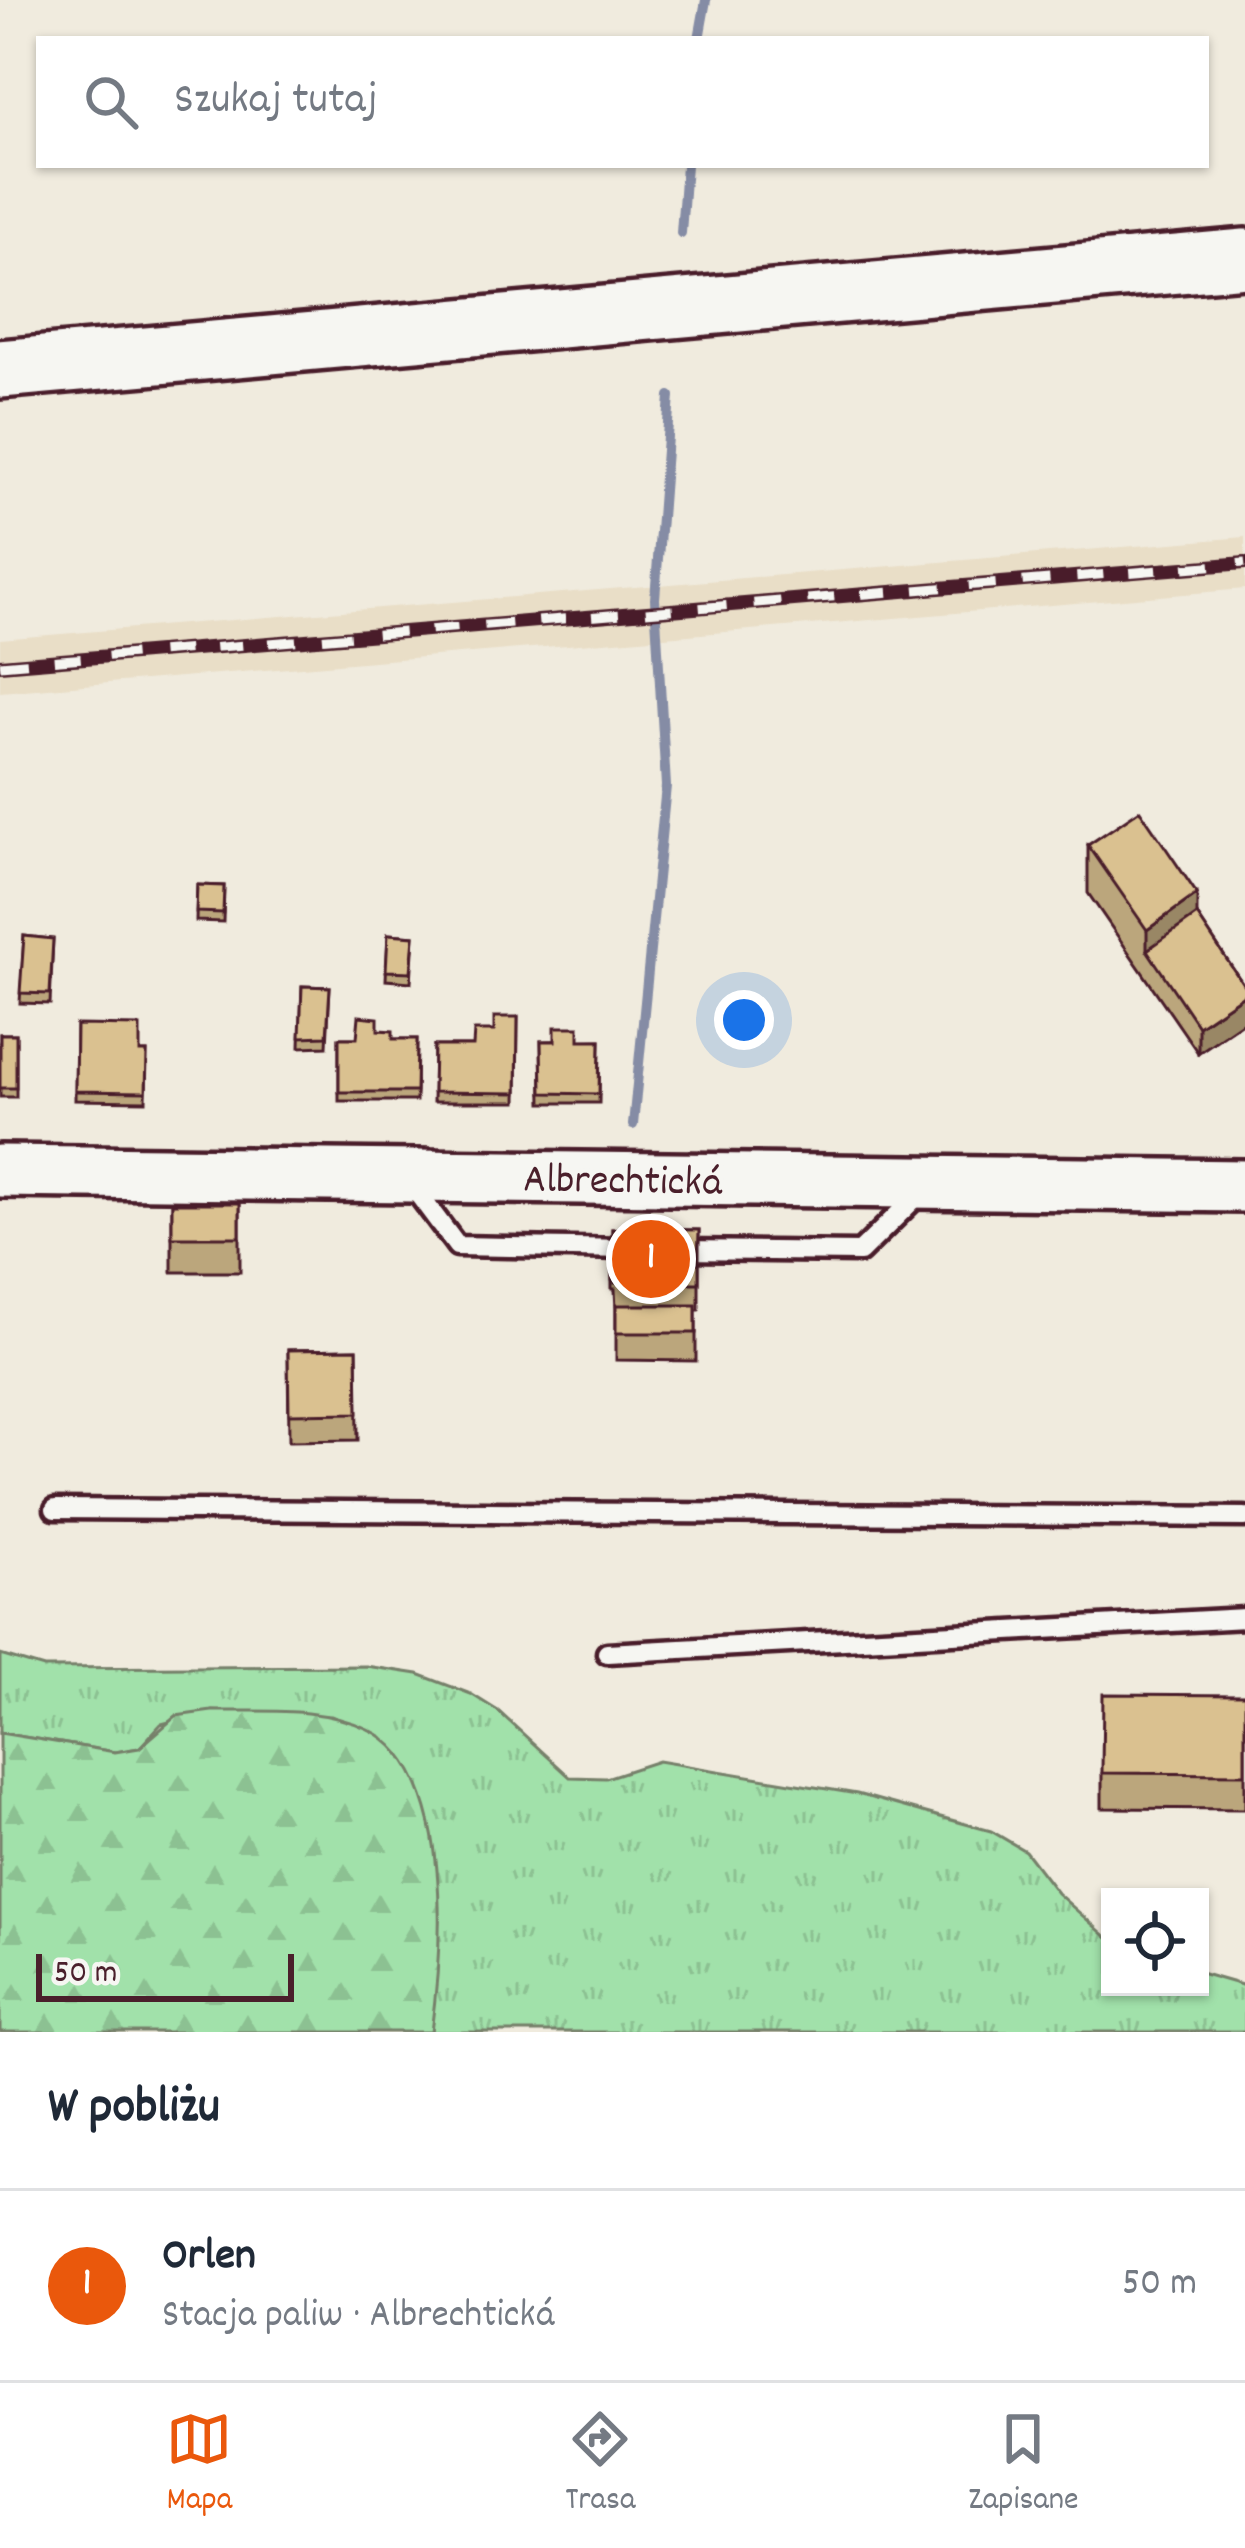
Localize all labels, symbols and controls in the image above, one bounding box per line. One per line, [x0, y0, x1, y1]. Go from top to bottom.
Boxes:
search box [36, 36, 1209, 168]
icon: search [78, 69, 144, 135]
text: Szukaj tutaj [174, 70, 378, 134]
your location [714, 990, 774, 1050]
street label: Albrechtická [523, 1152, 723, 1216]
pin: 1 [612, 1214, 690, 1304]
map controls [1101, 1888, 1209, 1996]
button: locate [1101, 1888, 1209, 1996]
scale bar [36, 1948, 294, 2001]
text: 50 m [54, 1951, 118, 1998]
text: W pobliżu [48, 2074, 220, 2146]
text: Orlen [162, 2226, 256, 2290]
text: 1 [83, 2258, 91, 2313]
text: 50 m [1122, 2258, 1197, 2313]
text: Stacja paliw · Albrechtická [162, 2290, 555, 2345]
tab: Mapa [166, 2406, 232, 2525]
tab: Trasa [565, 2406, 635, 2525]
tab: Zapisane [968, 2406, 1079, 2525]

